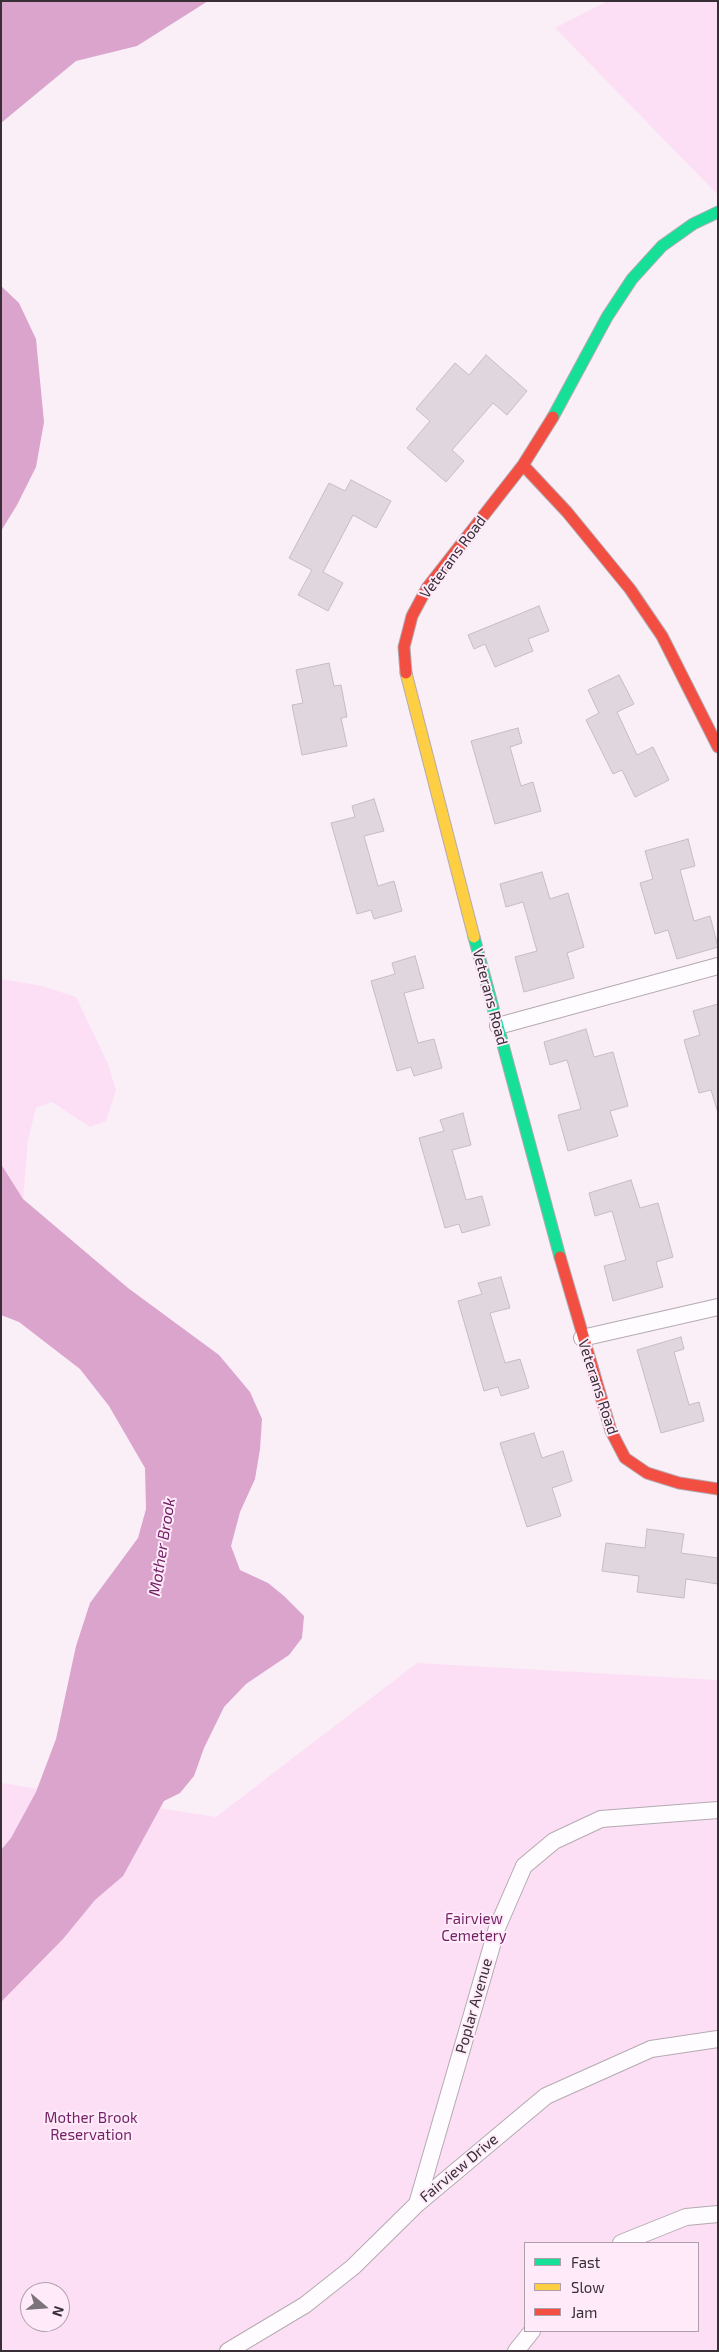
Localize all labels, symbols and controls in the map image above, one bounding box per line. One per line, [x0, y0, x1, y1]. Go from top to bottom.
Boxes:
street label: Veterans Road [416, 512, 490, 602]
street label: Veterans Road [469, 947, 511, 1047]
street label: Veterans Road [574, 1337, 622, 1437]
water label: Mother Brook [145, 1496, 179, 1598]
park label: Fairview Cemetery [441, 1910, 507, 1945]
street label: Poplar Avenue [452, 1956, 496, 2056]
park label: Mother Brook Reservation [44, 2109, 138, 2144]
street label: Fairview Drive [416, 2130, 502, 2206]
legend [524, 2242, 699, 2332]
text: Fast [571, 2253, 600, 2271]
text: Slow [571, 2278, 605, 2296]
north arrow [20, 2282, 70, 2332]
text: Jam [571, 2303, 597, 2321]
text: N [49, 2304, 68, 2319]

